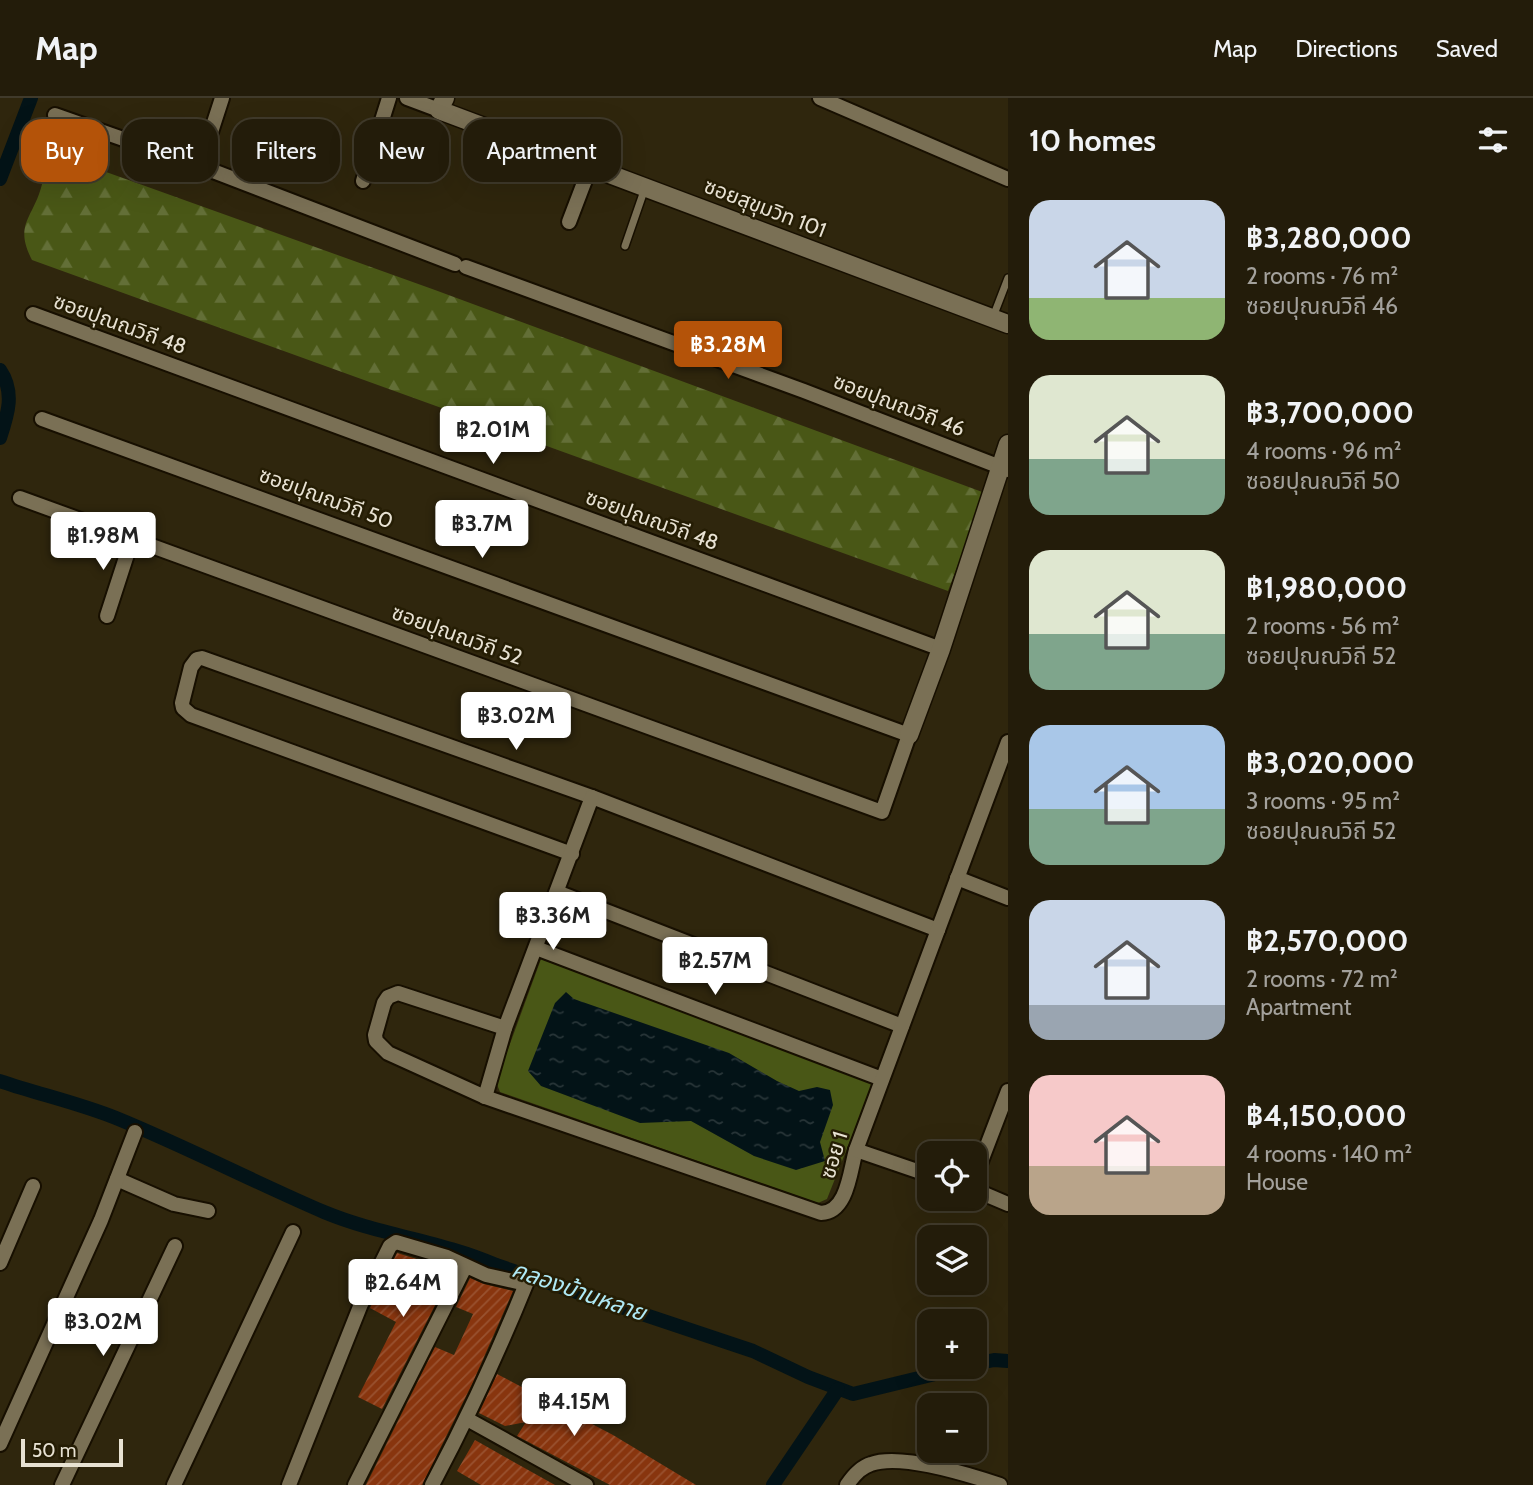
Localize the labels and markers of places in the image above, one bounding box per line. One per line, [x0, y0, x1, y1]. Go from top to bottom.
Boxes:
pin: ฿3.28M [671, 322, 785, 381]
pin: ฿2.01M [436, 406, 550, 466]
pin: ฿3.7M [433, 500, 531, 560]
pin: ฿1.98M [46, 512, 160, 572]
pin: ฿3.02M [459, 692, 573, 752]
pin: ฿3.36M [496, 892, 610, 952]
pin: ฿2.57M [658, 937, 772, 997]
pin: ฿2.64M [346, 1260, 460, 1319]
pin: ฿3.02M [46, 1298, 160, 1358]
pin: ฿4.15M [517, 1378, 631, 1438]

